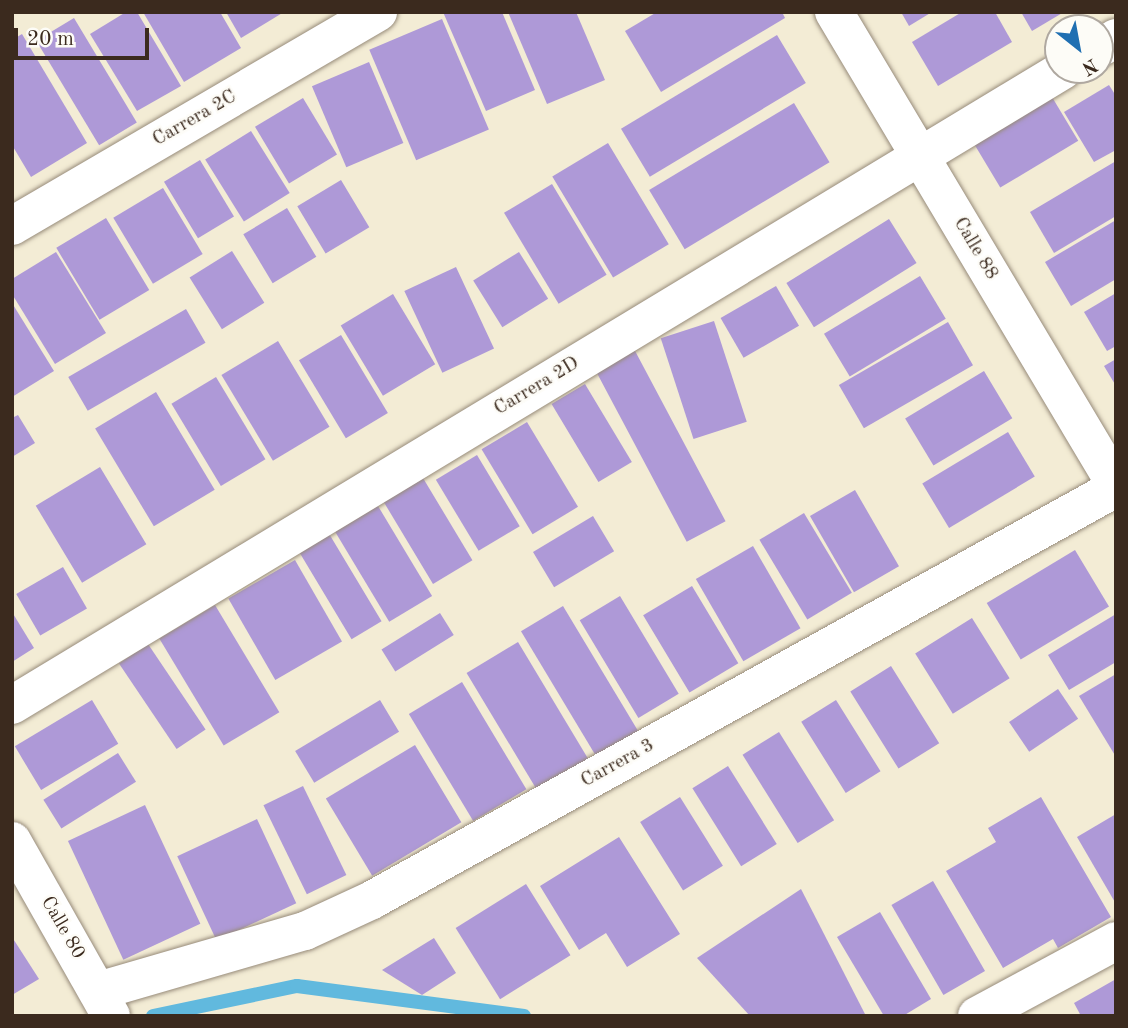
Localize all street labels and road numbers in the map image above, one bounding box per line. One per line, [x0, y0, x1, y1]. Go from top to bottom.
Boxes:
street label: Carrera 2C [149, 86, 241, 152]
street label: Calle 88 [948, 214, 1002, 284]
street label: Carrera 2D [491, 353, 583, 421]
street label: Carrera 3 [578, 735, 658, 793]
street label: Calle 80 [35, 893, 89, 963]

